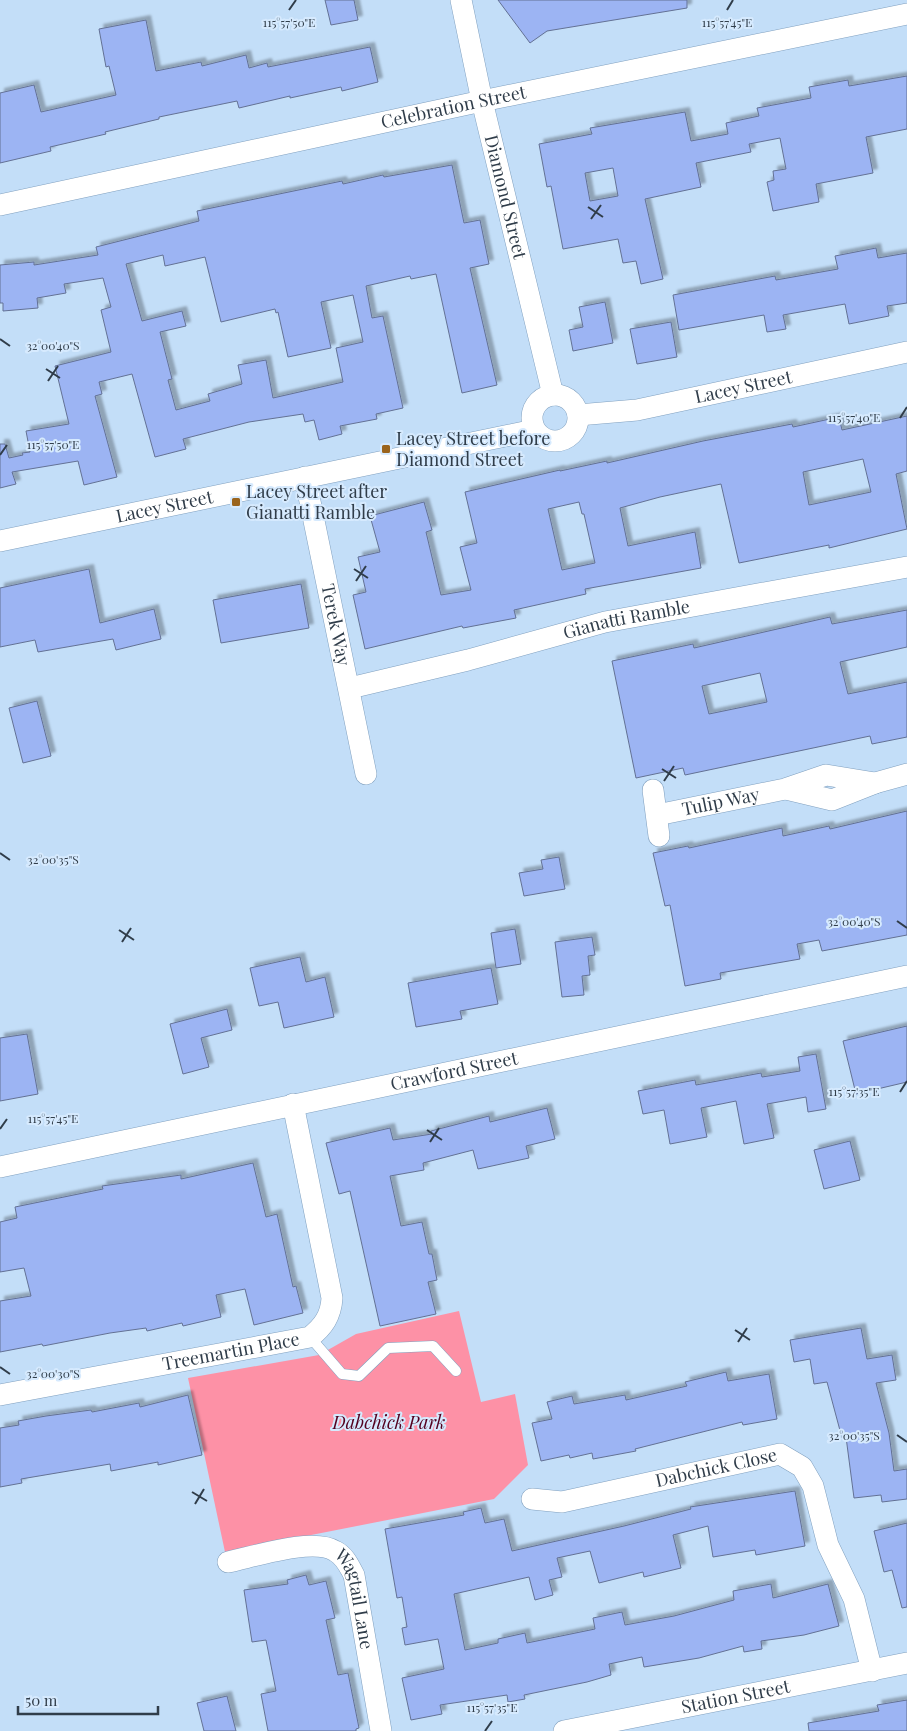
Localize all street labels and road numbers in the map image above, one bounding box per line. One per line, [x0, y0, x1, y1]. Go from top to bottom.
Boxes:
street label: Celebration Street [379, 79, 529, 133]
street label: Diamond Street [480, 132, 533, 262]
street label: Lacey Street [692, 364, 795, 408]
street label: Lacey Street [114, 484, 216, 528]
street label: Terek Way [316, 582, 356, 668]
street label: Gianatti Ramble [560, 594, 692, 644]
street label: Tulip Way [680, 782, 761, 821]
street label: Crawford Street [388, 1045, 520, 1095]
street label: Treemartin Place [160, 1326, 301, 1375]
street label: Dabchick Close [653, 1442, 779, 1492]
street label: Wagtail Lane [329, 1542, 380, 1651]
street label: Station Street [679, 1673, 792, 1718]

